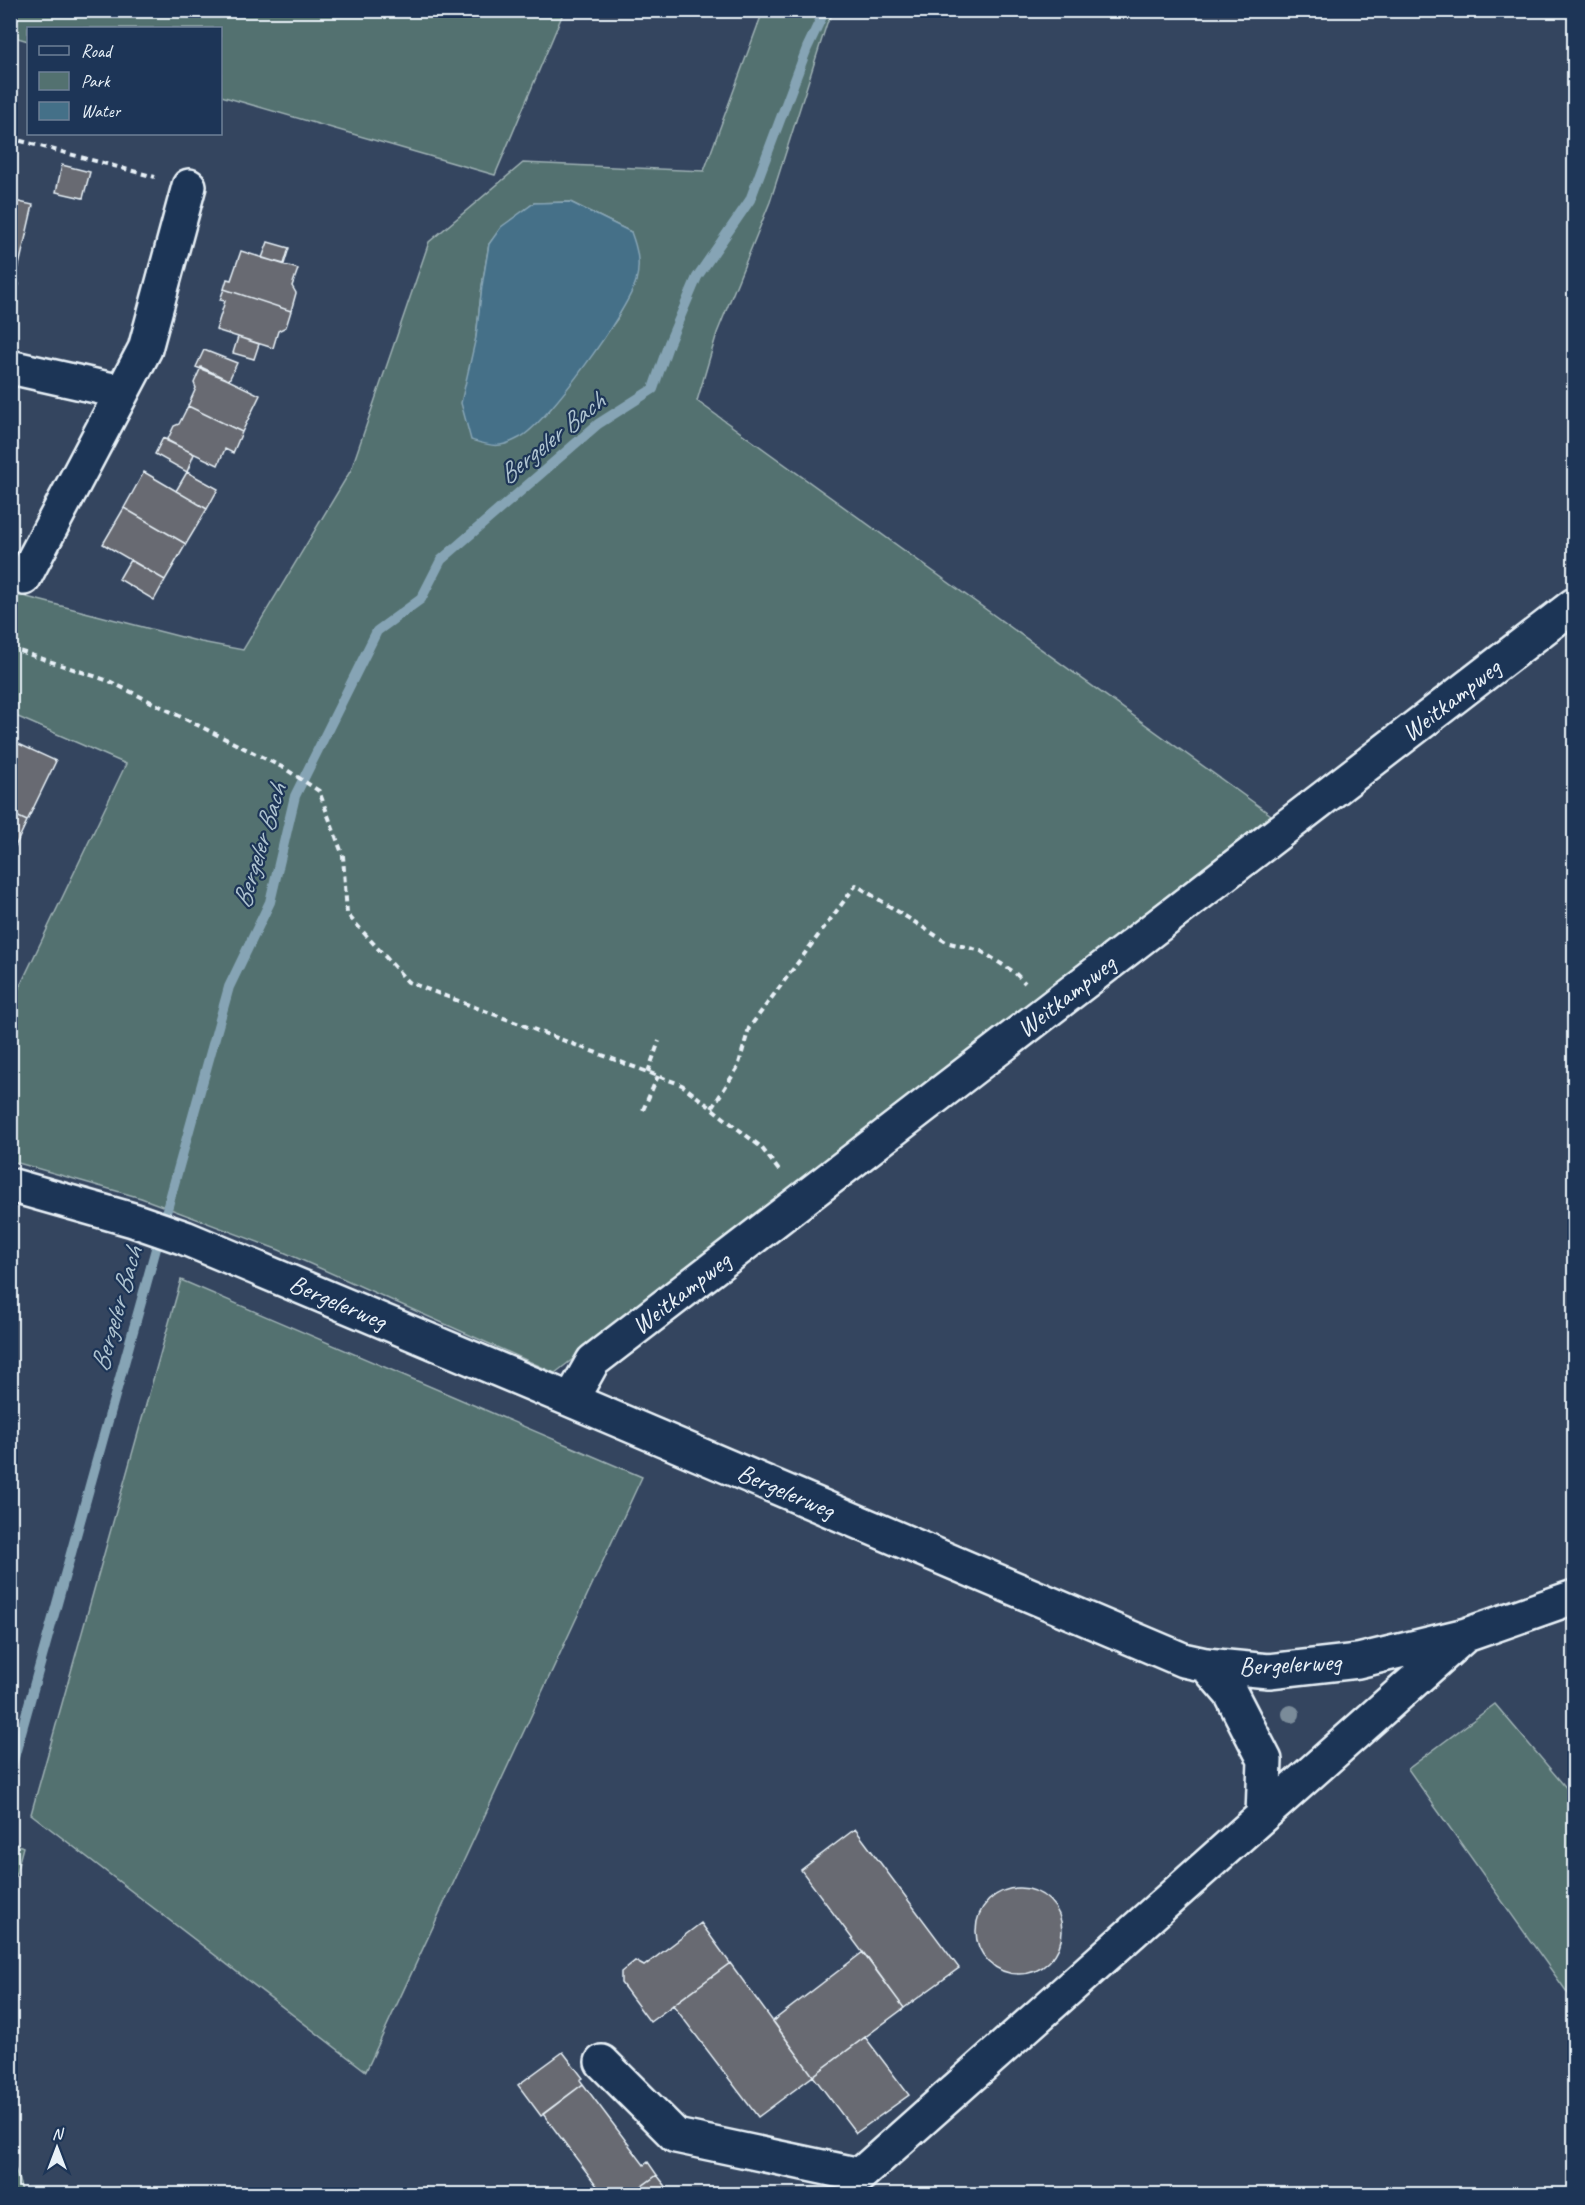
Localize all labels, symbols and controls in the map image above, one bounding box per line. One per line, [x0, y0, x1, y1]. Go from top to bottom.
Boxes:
legend [27, 27, 222, 135]
text: Road [81, 40, 114, 62]
text: Park [81, 70, 111, 92]
text: Water [81, 100, 122, 122]
water label: Bergeler Bach [491, 383, 613, 492]
street label: Weitkampweg [1395, 650, 1508, 749]
water label: Bergeler Bach [224, 778, 294, 912]
street label: Weitkampweg [1010, 946, 1123, 1045]
water label: Bergeler Bach [82, 1241, 150, 1375]
street label: Weitkampweg [625, 1243, 738, 1342]
street label: Bergelerweg [284, 1267, 393, 1338]
street label: Bergelerweg [732, 1456, 841, 1527]
street label: Bergelerweg [1238, 1645, 1344, 1683]
north arrow [27, 2118, 87, 2178]
text: N [52, 2124, 65, 2144]

